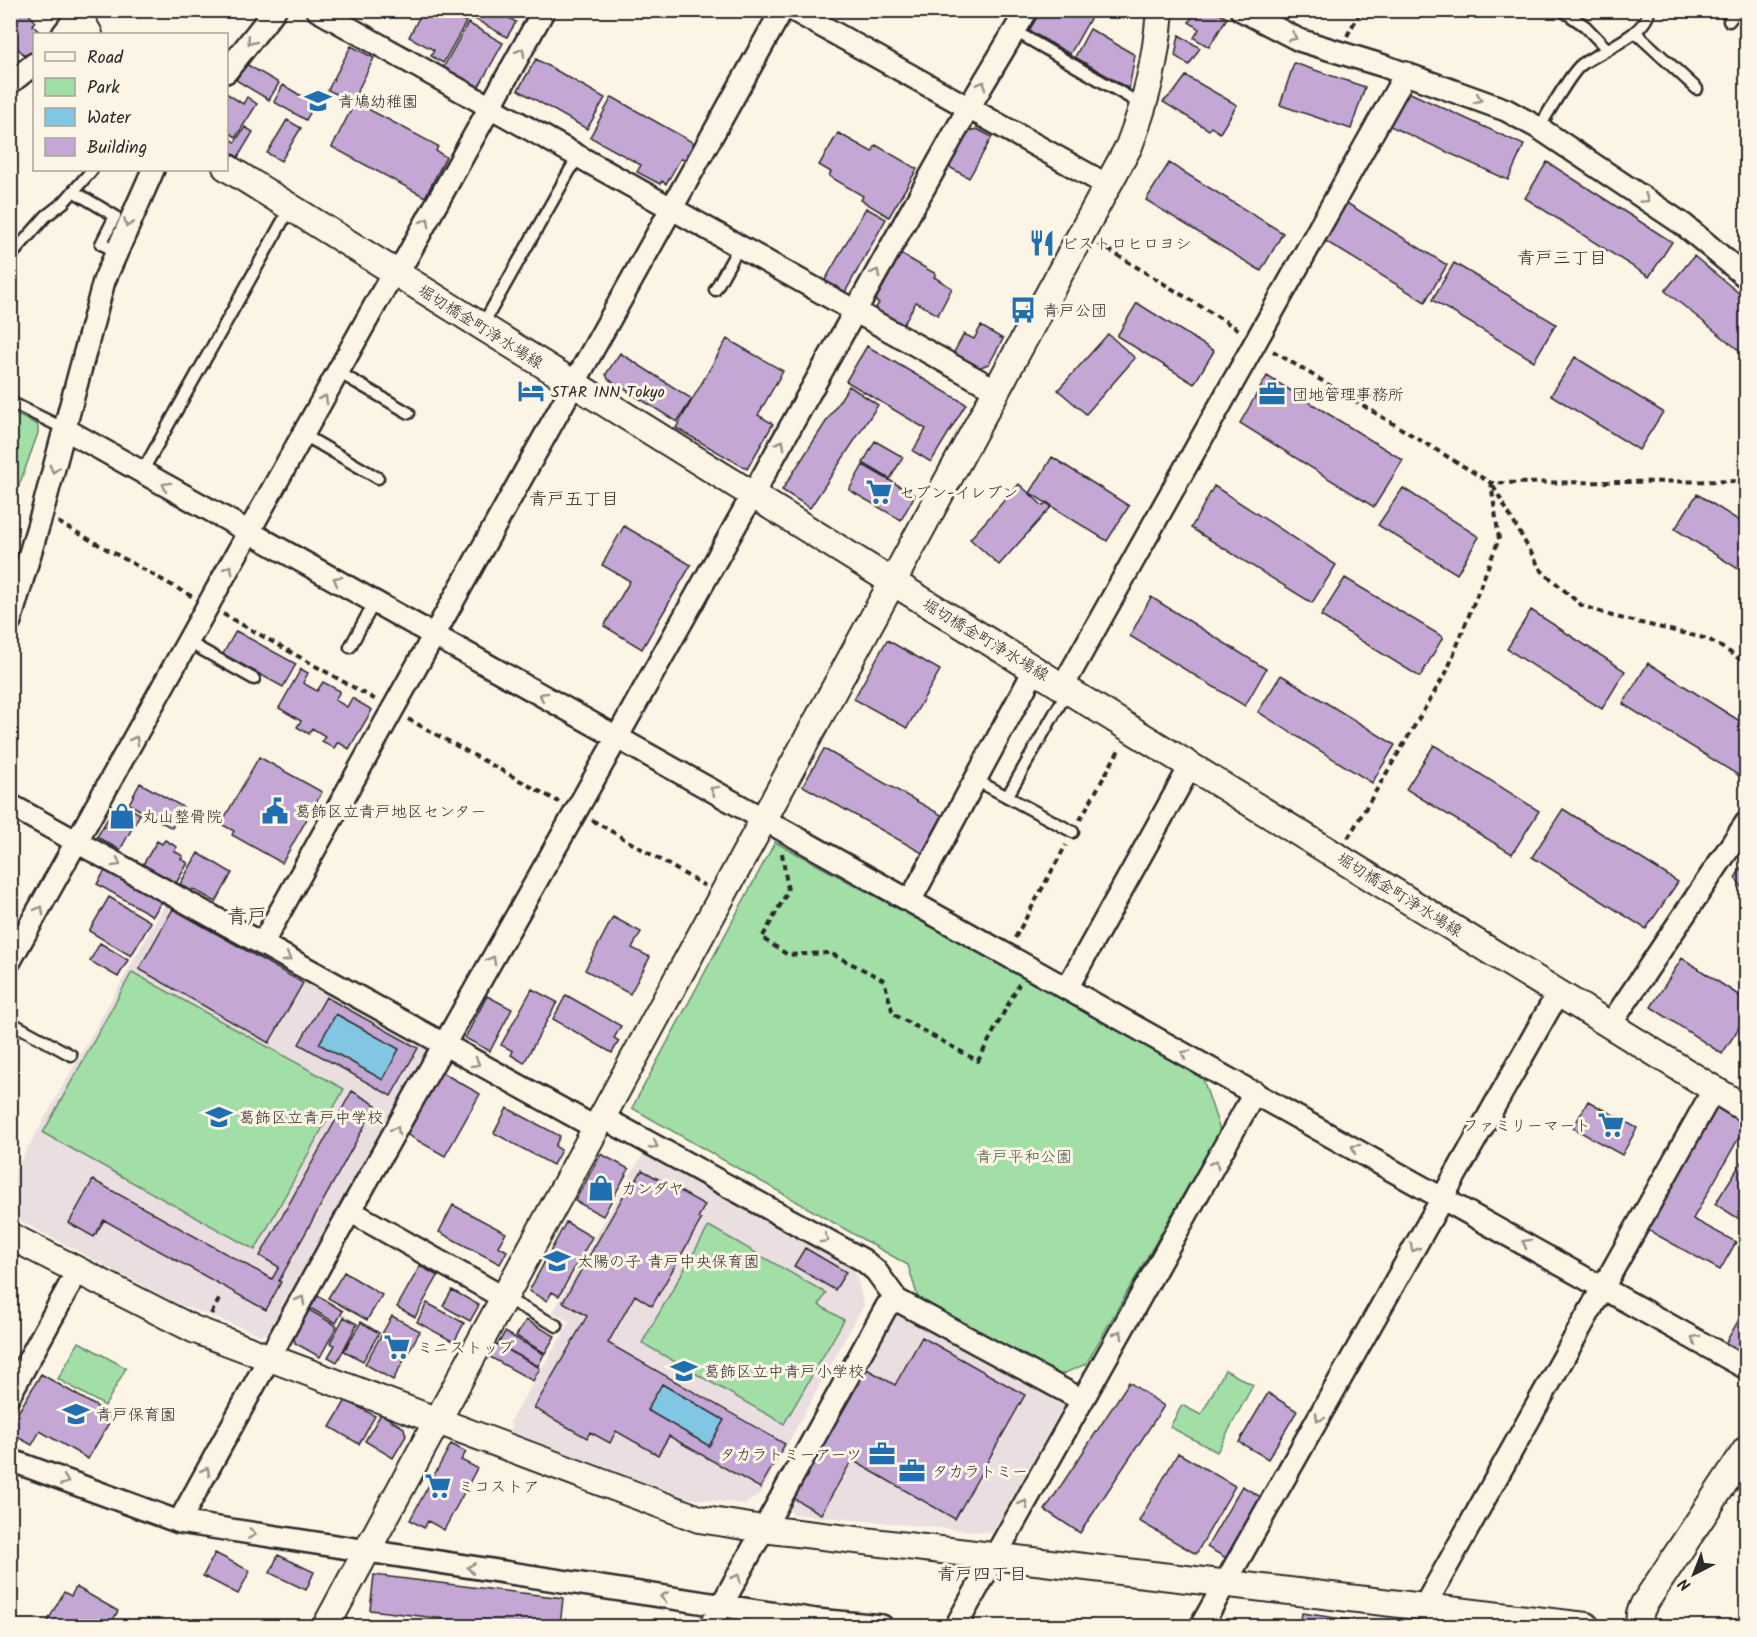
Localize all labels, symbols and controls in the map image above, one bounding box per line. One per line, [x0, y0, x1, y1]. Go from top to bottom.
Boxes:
one-way arrow [1287, 29, 1298, 41]
legend [33, 33, 228, 171]
one-way arrow [247, 35, 258, 46]
text: Road [87, 44, 124, 73]
one-way arrow [513, 48, 525, 58]
text: Park [87, 74, 120, 103]
one-way arrow [975, 81, 987, 91]
school or university icon: 青鳩幼稚園 [303, 86, 333, 116]
place label: 青鳩幼稚園 [338, 90, 418, 115]
one-way arrow [1472, 92, 1483, 104]
text: Water [87, 104, 132, 133]
text: Building [87, 134, 147, 163]
one-way arrow [1638, 191, 1649, 202]
one-way arrow [124, 216, 136, 227]
one-way arrow [419, 218, 430, 228]
restaurant icon: ビストロヒロヨシ [1027, 228, 1057, 258]
place label: ビストロヒロヨシ [1062, 232, 1191, 257]
district label: 青戸三丁目 [1517, 245, 1607, 274]
one-way arrow [869, 269, 881, 280]
street label: 堀切橋金町浄水場線 [413, 279, 548, 376]
bus stop icon: 青戸公団 [1008, 295, 1038, 325]
place label: 青戸公団 [1043, 299, 1107, 324]
hotel icon: STAR INN Tokyo [516, 376, 546, 406]
office icon: 団地管理事務所 [1257, 379, 1287, 409]
place label: STAR INN Tokyo [551, 380, 665, 405]
place label: 団地管理事務所 [1292, 383, 1404, 408]
one-way arrow [317, 394, 328, 405]
one-way arrow [774, 439, 785, 450]
one-way arrow [49, 464, 62, 474]
supermarket icon: セブン-イレブン [864, 477, 894, 507]
one-way arrow [162, 481, 172, 493]
place label: セブン-イレブン [899, 481, 1018, 506]
district label: 青戸五丁目 [529, 486, 619, 515]
one-way arrow [222, 565, 233, 575]
one-way arrow [332, 576, 343, 587]
street label: 堀切橋金町浄水場線 [917, 592, 1053, 688]
one-way arrow [539, 691, 550, 703]
one-way arrow [128, 735, 139, 746]
one-way arrow [710, 786, 720, 797]
public building icon: 葛飾区立青戸地区センター [260, 796, 290, 826]
place label: 葛飾区立青戸地区センター [295, 800, 486, 825]
shop icon: 丸山整骨院 [107, 801, 137, 831]
place label: 丸山整骨院 [142, 805, 222, 830]
street label: 堀切橋金町浄水場線 [1332, 847, 1467, 944]
one-way arrow [111, 856, 121, 868]
district label: 青戸 [227, 902, 267, 934]
one-way arrow [32, 906, 44, 916]
one-way arrow [281, 951, 291, 963]
one-way arrow [485, 956, 496, 966]
one-way arrow [1181, 1049, 1191, 1061]
one-way arrow [470, 1056, 481, 1067]
school or university icon: 葛飾区立青戸中学校 [204, 1102, 234, 1132]
place label: 葛飾区立青戸中学校 [239, 1106, 383, 1131]
supermarket icon: ファミリーマート [1596, 1110, 1626, 1140]
place label: ファミリーマート [1463, 1114, 1591, 1139]
one-way arrow [389, 1126, 400, 1136]
one-way arrow [648, 1138, 658, 1149]
one-way arrow [1351, 1144, 1361, 1155]
park label: 青戸平和公園 [976, 1145, 1072, 1170]
one-way arrow [1208, 1160, 1219, 1170]
shop icon: カンダヤ [586, 1173, 616, 1203]
place label: カンダヤ [621, 1177, 684, 1202]
one-way arrow [818, 1232, 829, 1243]
one-way arrow [1521, 1239, 1532, 1251]
one-way arrow [1410, 1241, 1421, 1252]
school or university icon: 太陽の子 青戸中央保育園 [542, 1246, 572, 1276]
place label: 太陽の子 青戸中央保育園 [577, 1250, 759, 1275]
one-way arrow [294, 1296, 305, 1306]
one-way arrow [1112, 1330, 1124, 1340]
supermarket icon: ミニストップ [382, 1332, 412, 1362]
one-way arrow [1691, 1335, 1702, 1346]
place label: ミニストップ [417, 1336, 515, 1361]
school or university icon: 葛飾区立中青戸小学校 [669, 1356, 699, 1386]
place label: 葛飾区立中青戸小学校 [704, 1360, 864, 1385]
school or university icon: 青戸保育園 [61, 1399, 91, 1429]
place label: 青戸保育園 [96, 1403, 176, 1428]
one-way arrow [1314, 1411, 1326, 1422]
office icon: タカラトミーアーツ [867, 1439, 897, 1469]
place label: タカラトミーアーツ [720, 1443, 862, 1468]
office icon: タカラトミー [897, 1456, 927, 1486]
place label: タカラトミー [932, 1460, 1028, 1485]
one-way arrow [199, 1467, 211, 1477]
supermarket icon: ミコストア [423, 1471, 453, 1501]
one-way arrow [60, 1473, 70, 1486]
place label: ミコストア [458, 1475, 539, 1500]
one-way arrow [1017, 1500, 1028, 1510]
one-way arrow [247, 1527, 257, 1539]
north arrow [1664, 1544, 1724, 1604]
district label: 青戸四丁目 [937, 1561, 1027, 1590]
one-way arrow [467, 1562, 476, 1574]
text: N [1673, 1571, 1697, 1597]
one-way arrow [730, 1574, 741, 1584]
one-way arrow [659, 1591, 669, 1604]

